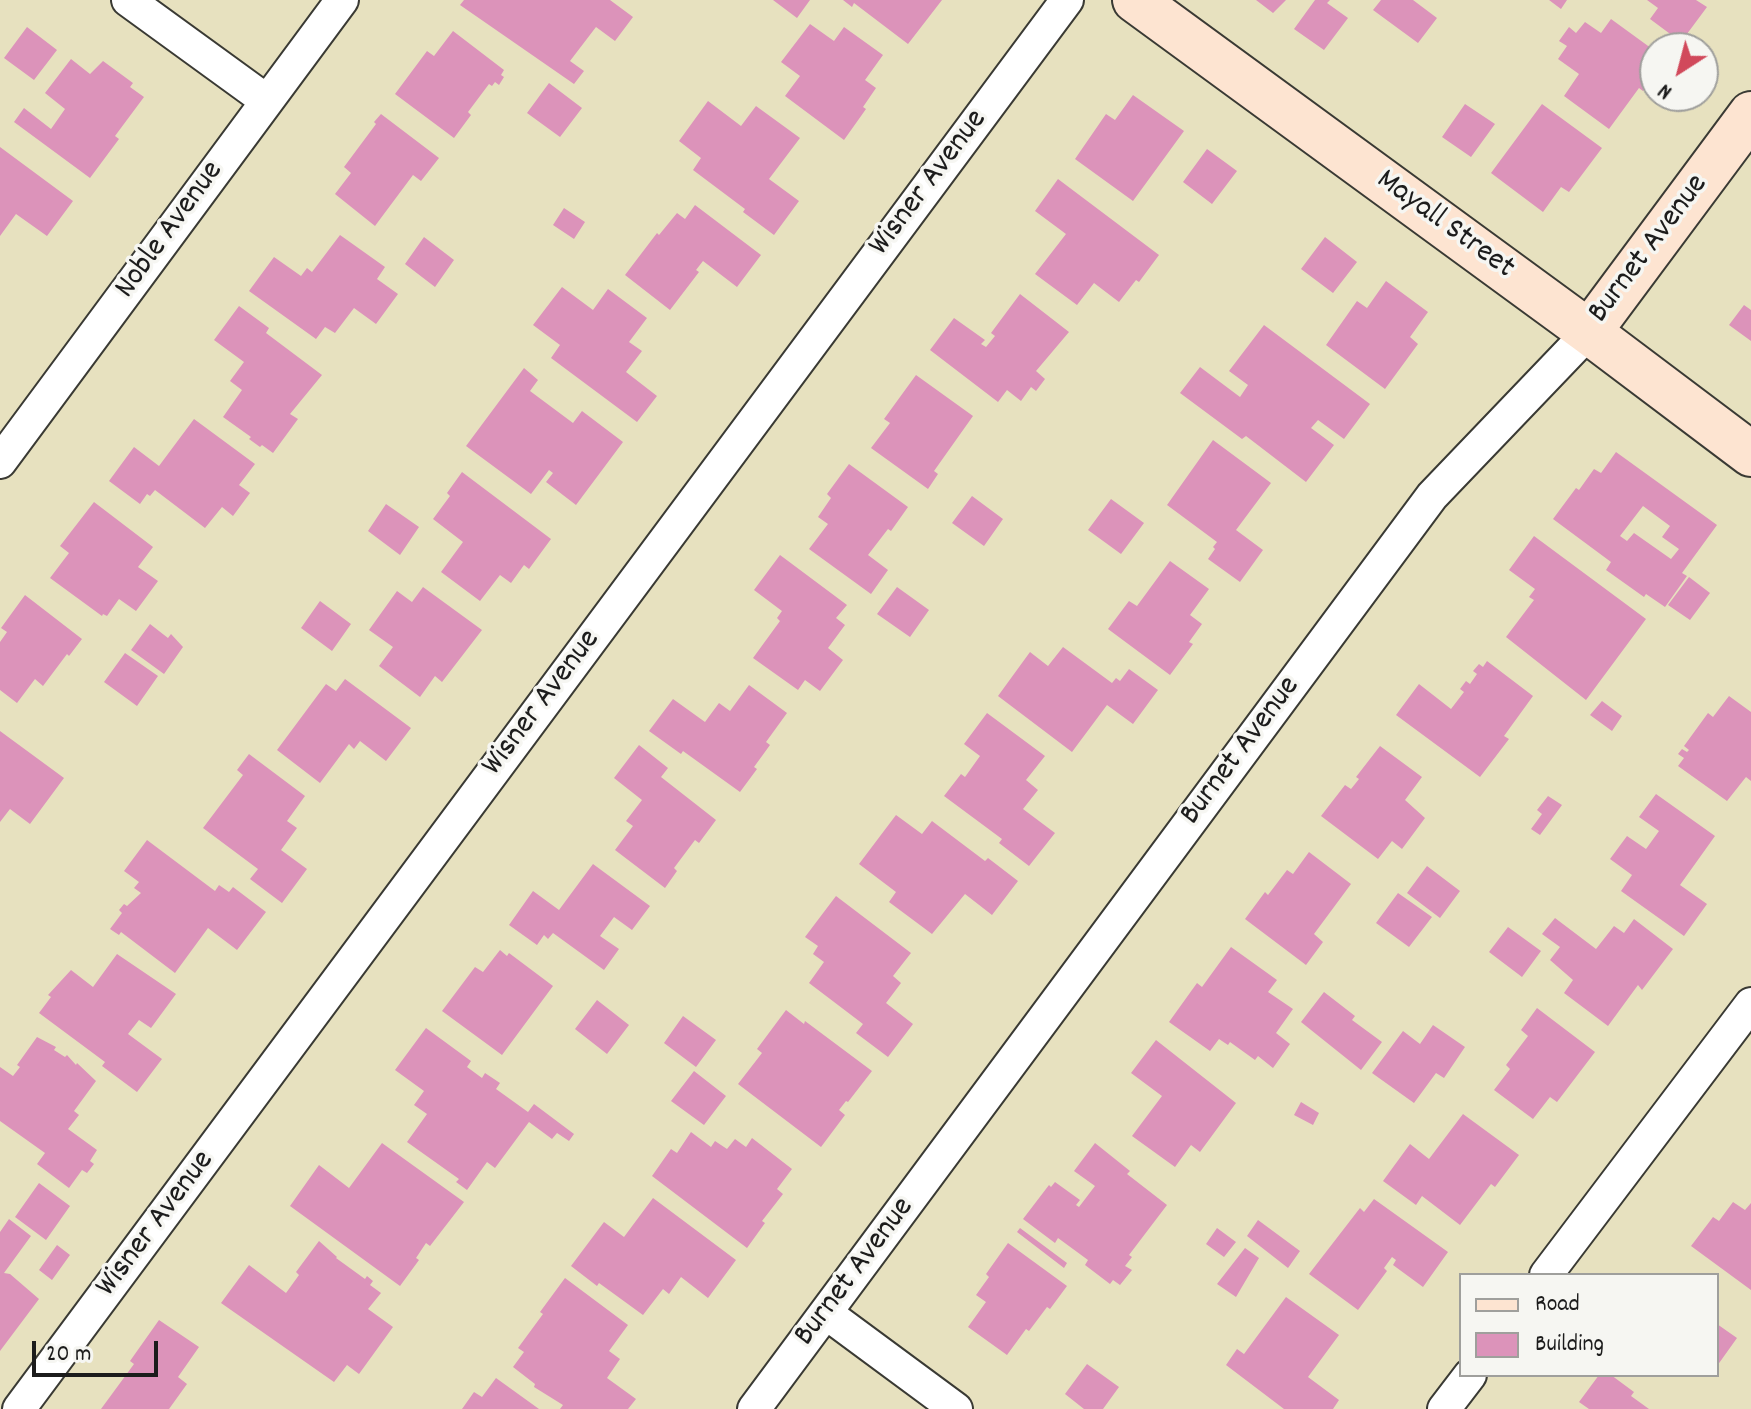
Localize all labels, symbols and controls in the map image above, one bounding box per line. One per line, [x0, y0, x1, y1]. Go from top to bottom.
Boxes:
north arrow [1639, 32, 1719, 112]
text: N [1652, 74, 1679, 106]
street label: Wisner Avenue [863, 103, 997, 265]
street label: Noble Avenue [108, 155, 234, 307]
street label: Mayall Street [1367, 163, 1521, 289]
street label: Burnet Avenue [1582, 168, 1718, 332]
street label: Wisner Avenue [476, 623, 610, 785]
street label: Burnet Avenue [1174, 670, 1310, 834]
street label: Wisner Avenue [90, 1144, 224, 1306]
street label: Burnet Avenue [788, 1191, 924, 1355]
legend [1459, 1273, 1719, 1377]
text: Road [1535, 1288, 1580, 1322]
scale bar [36, 1325, 162, 1375]
text: Building [1535, 1328, 1604, 1362]
text: 20 m [46, 1338, 92, 1372]

